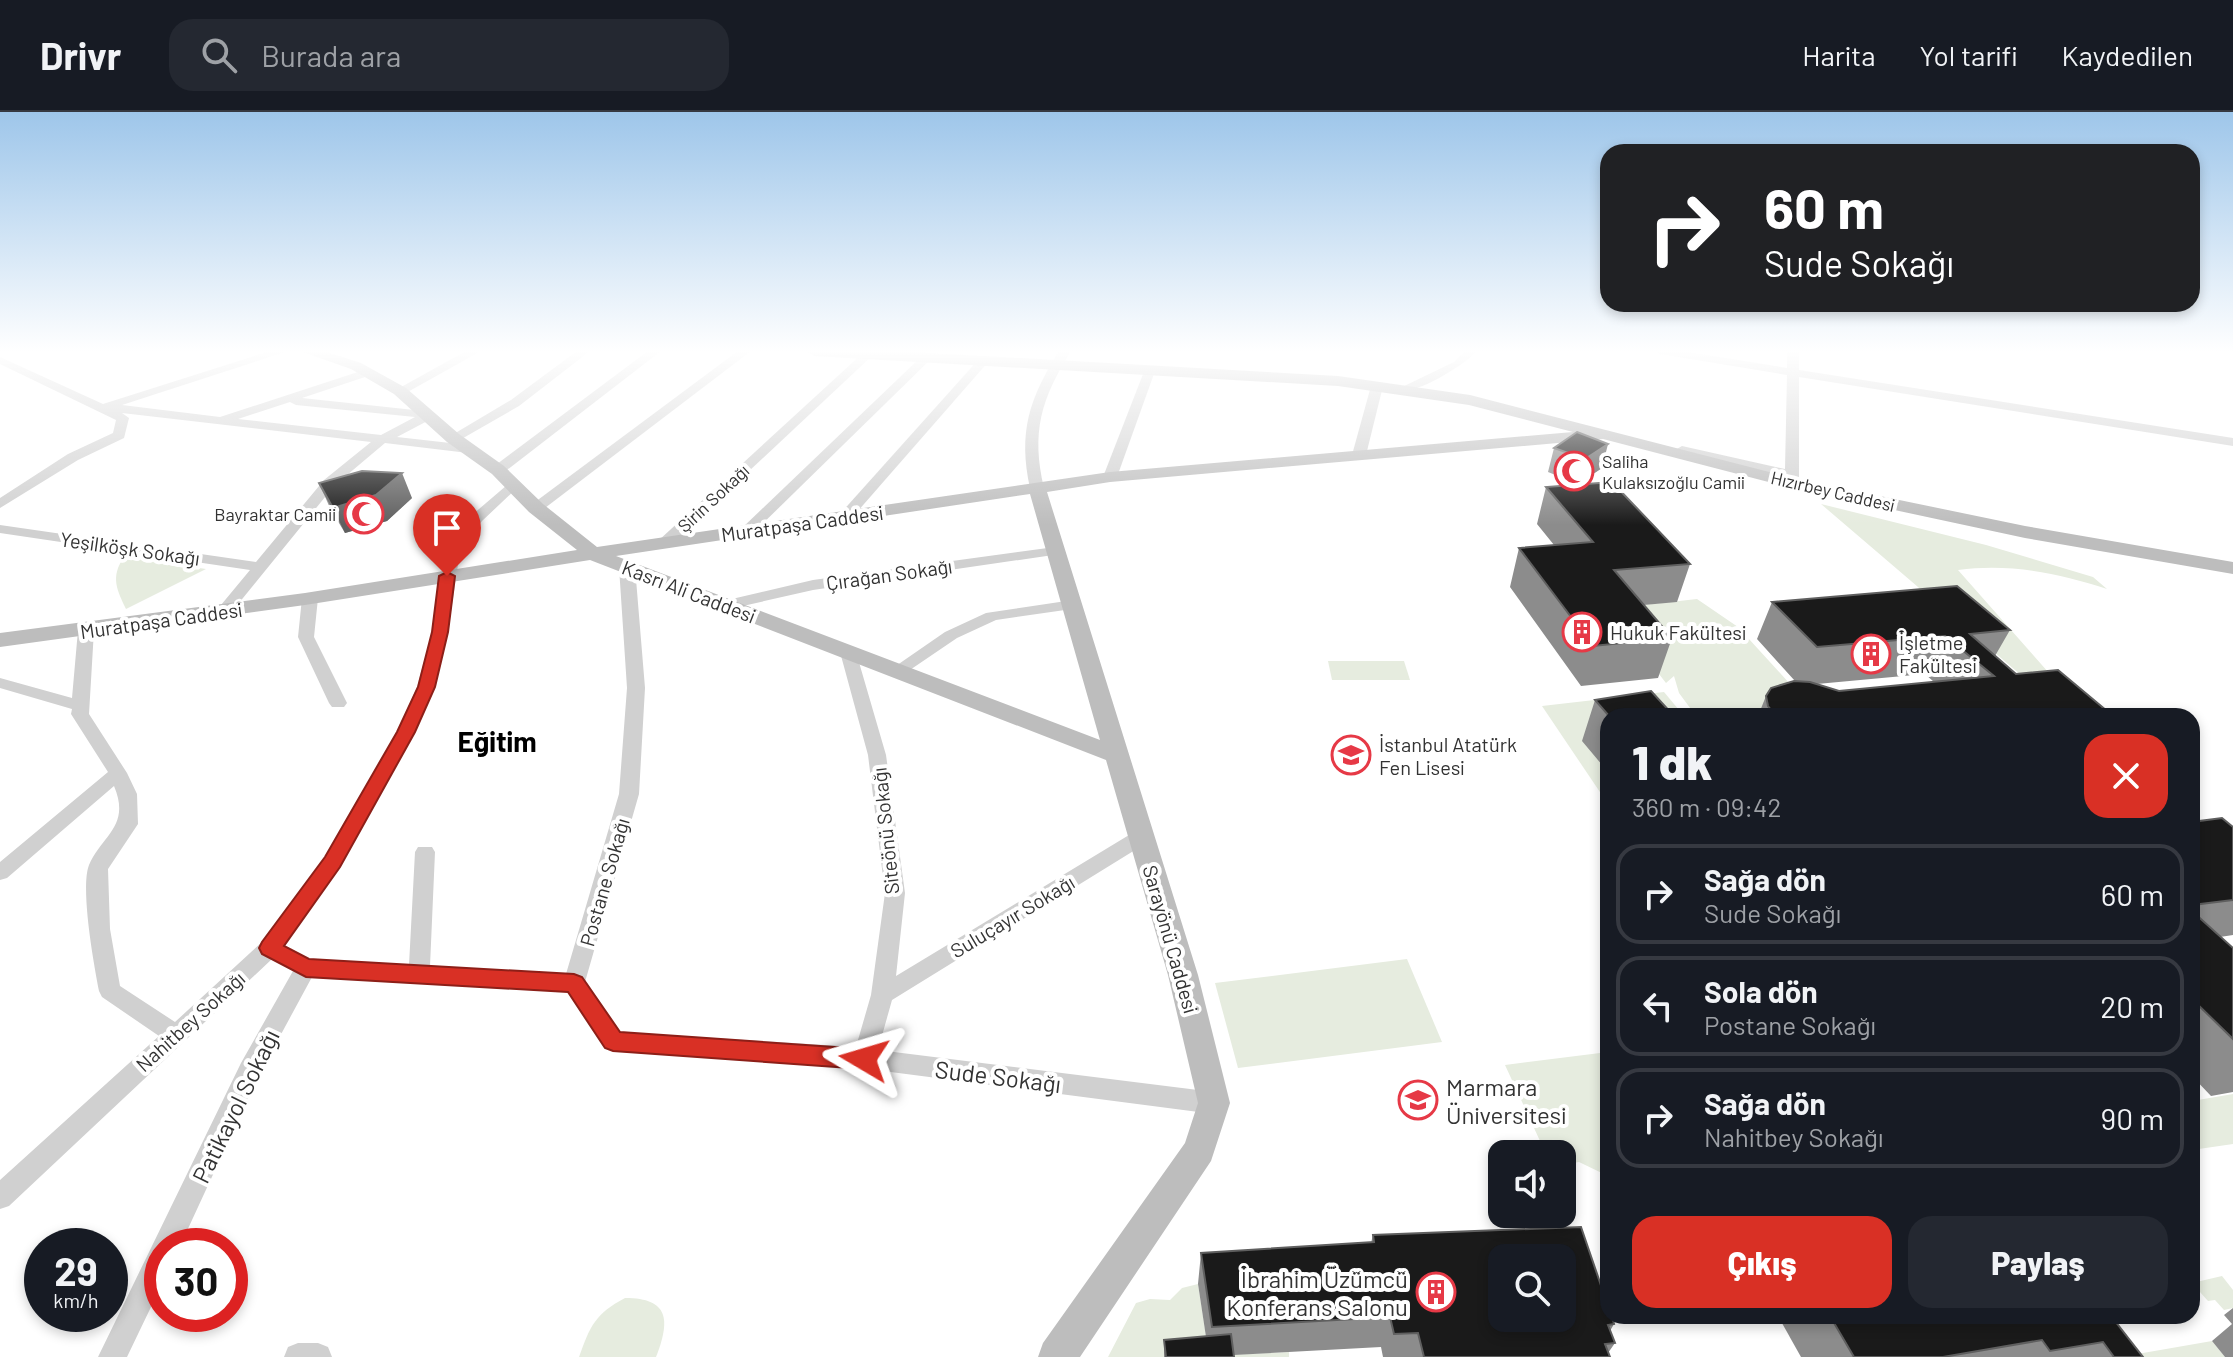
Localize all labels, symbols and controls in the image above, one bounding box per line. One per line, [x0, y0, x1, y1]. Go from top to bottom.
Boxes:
search box [169, 19, 729, 91]
text: Drivr [40, 32, 121, 78]
icon: search [197, 33, 241, 77]
text: Burada ara [261, 37, 401, 73]
text: Harita [1802, 38, 1875, 72]
text: Yol tarifi [1919, 38, 2017, 72]
text: Kaydedilen [2061, 38, 2193, 72]
text: 60 m [1764, 173, 1884, 240]
icon: right [1632, 176, 1736, 280]
text: Sude Sokağı [1764, 241, 1954, 284]
mosque icon: Saliha Kulaksızoğlu Camii [1553, 450, 1595, 492]
place label: Saliha Kulaksızoğlu Camii [1602, 450, 1745, 493]
street label: Şirin Sokağı [673, 459, 753, 537]
street label: Hızırbey Caddesi [1769, 466, 1897, 516]
mosque icon: Bayraktar Camii [343, 493, 385, 535]
pin [413, 494, 481, 576]
street label: Muratpaşa Caddesi [719, 500, 885, 546]
place label: Bayraktar Camii [214, 503, 336, 525]
icon: arrive [425, 506, 469, 550]
street label: Yeşilköşk Sokağı [59, 526, 201, 570]
street label: Çırağan Sokağı [824, 553, 954, 595]
street label: Kasrı Ali Caddesi [619, 555, 759, 627]
street label: Muratpaşa Caddesi [78, 597, 244, 643]
building icon: Hukuk Fakültesi [1561, 611, 1603, 653]
place label: Hukuk Fakültesi [1610, 620, 1746, 644]
place label: İşletme Fakültesi [1899, 630, 1977, 677]
building icon: İşletme Fakültesi [1850, 633, 1892, 675]
district label: Eğitim [457, 724, 537, 758]
place label: İstanbul Atatürk Fen Lisesi [1379, 732, 1517, 779]
text: 1 dk [1632, 732, 1712, 790]
school or university icon: İstanbul Atatürk Fen Lisesi [1330, 734, 1372, 776]
button: close [2084, 734, 2168, 818]
street label: Siteönü Sokağı [866, 766, 904, 896]
text: 360 m · 09:42 [1632, 791, 1781, 822]
street label: Postane Sokağı [574, 815, 634, 949]
text: Sağa dön [1704, 861, 1826, 897]
street label: Sarayönü Caddesi [1138, 862, 1204, 1016]
street label: Suluçayır Sokağı [946, 870, 1078, 962]
icon: right [1636, 872, 1680, 916]
text: 60 m [2101, 876, 2164, 912]
text: Sude Sokağı [1704, 897, 1841, 928]
street label: Nahitbey Sokağı [131, 966, 249, 1076]
text: Sola dön [1704, 973, 1818, 1009]
icon: left [1636, 984, 1680, 1028]
text: 20 m [2100, 988, 2164, 1024]
text: Postane Sokağı [1704, 1009, 1876, 1040]
position arrow [822, 1017, 906, 1101]
street label: Patikayol Sokağı [185, 1024, 285, 1188]
street label: Sude Sokağı [933, 1054, 1063, 1098]
place label: Marmara Üniversitesi [1446, 1072, 1566, 1129]
school or university icon: Marmara Üniversitesi [1397, 1079, 1439, 1121]
text: Sağa dön [1704, 1085, 1826, 1121]
icon: right [1636, 1096, 1680, 1140]
text: 90 m [2101, 1100, 2164, 1136]
text: Nahitbey Sokağı [1704, 1121, 1883, 1152]
map controls [1488, 1140, 1576, 1332]
button: sound [1488, 1140, 1576, 1228]
button: Çıkış [1632, 1216, 1892, 1308]
button: Paylaş [1908, 1216, 2168, 1308]
speed limit sign: 30 [144, 1228, 248, 1332]
button: search [1488, 1244, 1576, 1332]
text: 29 [54, 1246, 98, 1294]
place label: İbrahim Üzümcü Konferans Salonu [1227, 1264, 1408, 1321]
building icon: İbrahim Üzümcü Konferans Salonu [1415, 1271, 1457, 1313]
text: km/h [53, 1288, 99, 1312]

